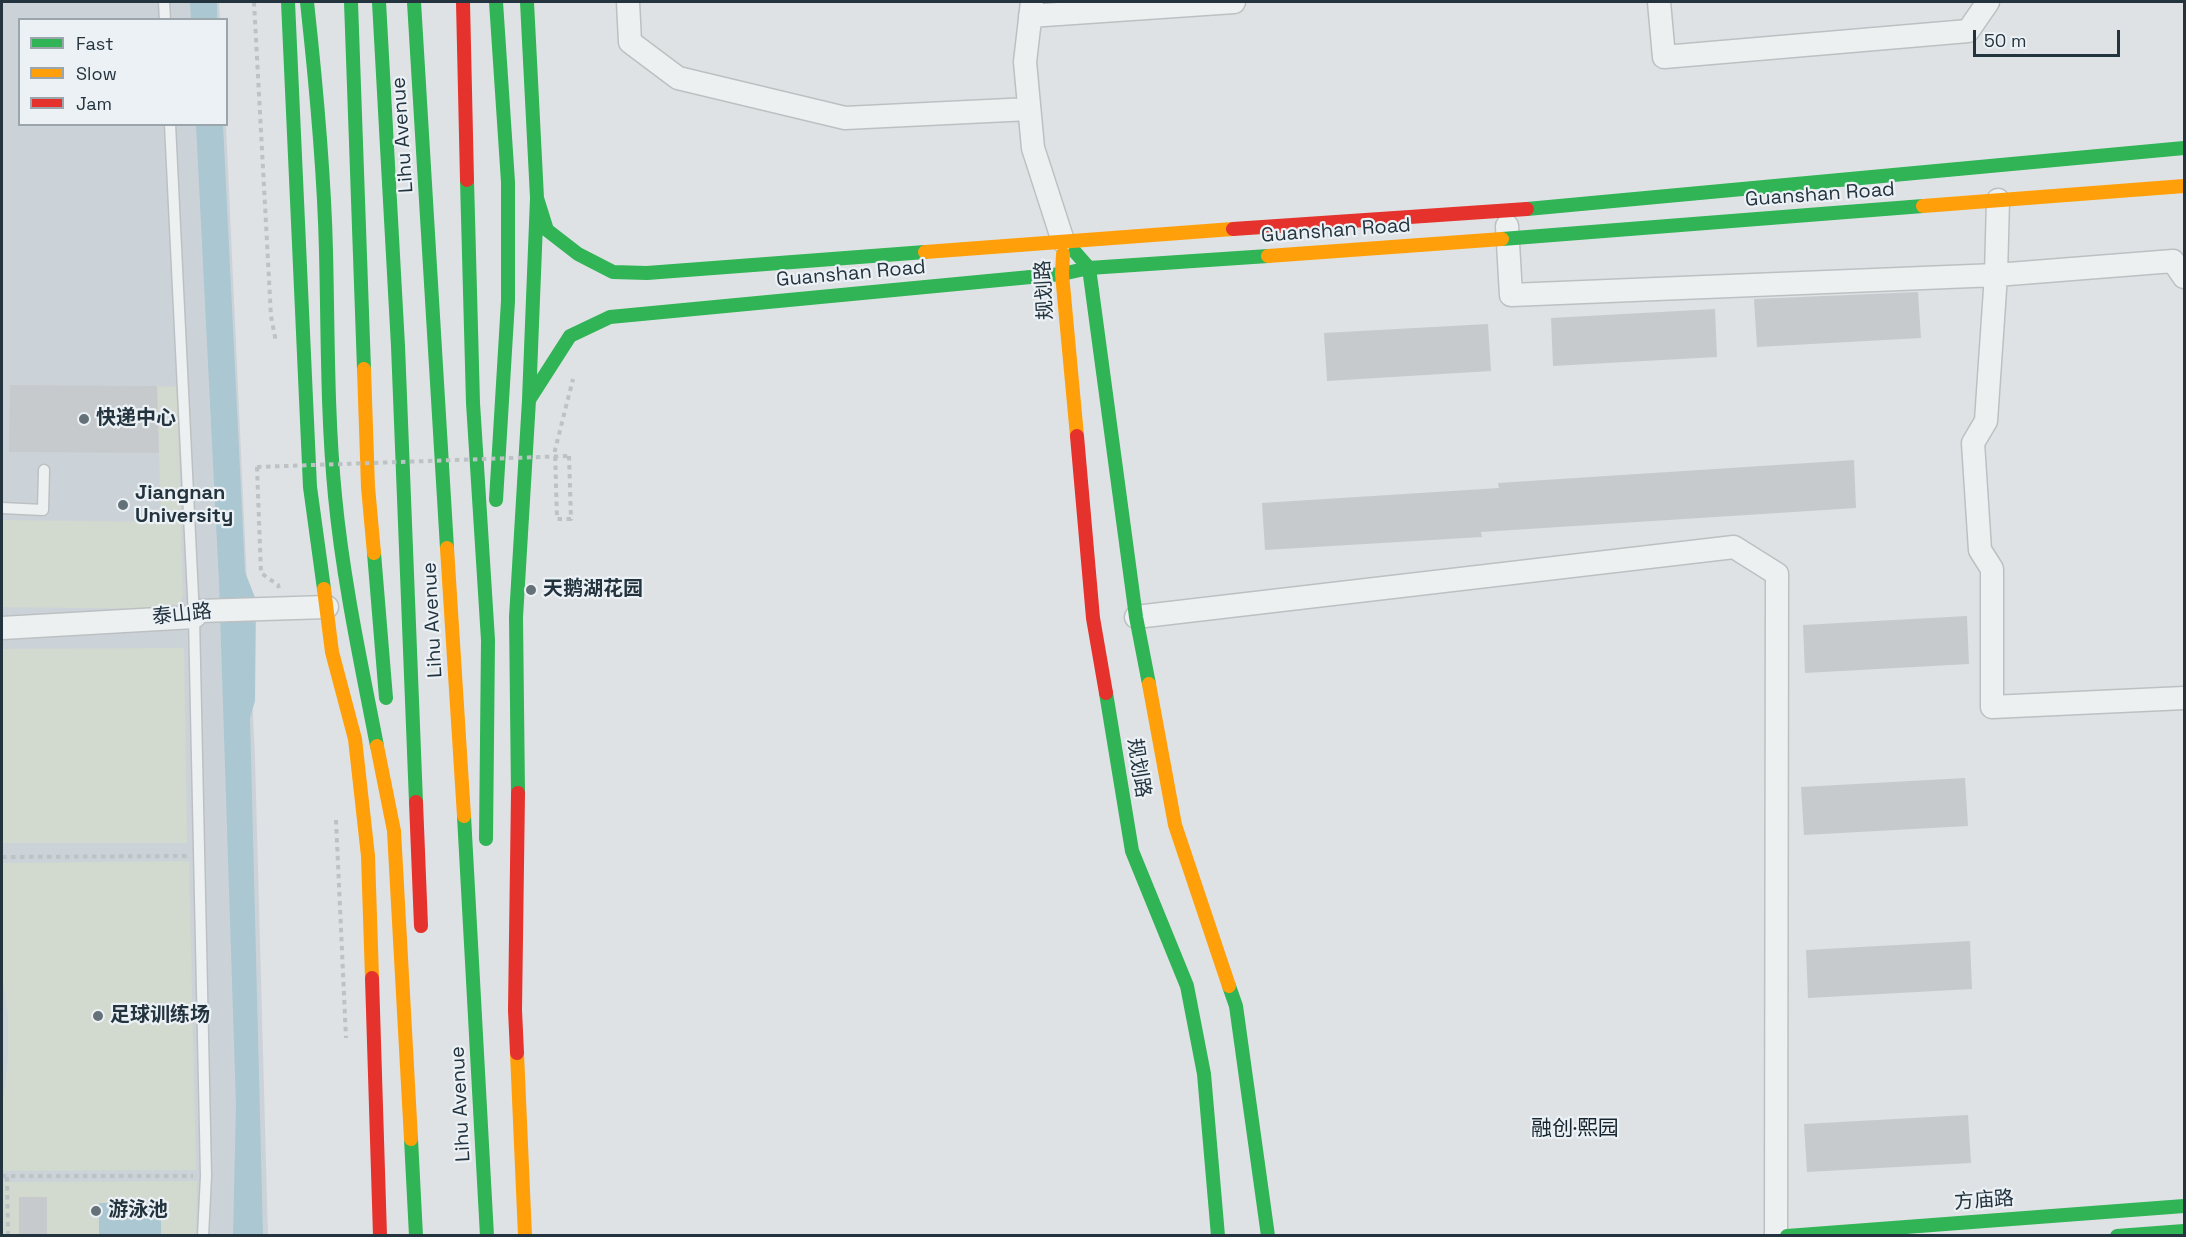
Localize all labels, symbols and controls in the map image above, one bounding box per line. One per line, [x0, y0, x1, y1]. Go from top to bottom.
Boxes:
legend [18, 18, 228, 126]
scale bar [1976, 18, 2123, 56]
text: 50 m [1984, 29, 2026, 52]
text: Fast [76, 32, 113, 55]
text: Slow [76, 62, 117, 85]
street label: Lihu Avenue [387, 76, 419, 194]
text: Jam [76, 92, 112, 115]
street label: Guanshan Road [1744, 178, 1896, 212]
street label: Guanshan Road [1260, 214, 1412, 248]
street label: Guanshan Road [775, 256, 927, 292]
street label: 规划路 [1031, 259, 1059, 321]
place label: 快递中心 [96, 407, 176, 431]
marker: 快递中心 [77, 412, 91, 426]
place label: Jiangnan University [135, 482, 233, 529]
marker: Jiangnan University [116, 498, 130, 512]
street label: Lihu Avenue [418, 561, 448, 679]
place label: 天鹅湖花园 [543, 578, 643, 602]
marker: 天鹅湖花园 [524, 583, 538, 597]
street label: 泰山路 [151, 600, 213, 630]
street label: 规划路 [1121, 736, 1155, 800]
place label: 足球训练场 [110, 1004, 210, 1028]
marker: 足球训练场 [91, 1009, 105, 1023]
street label: Lihu Avenue [446, 1045, 476, 1163]
district label: 融创·熙园 [1531, 1116, 1619, 1142]
street label: 方庙路 [1953, 1187, 2015, 1215]
place label: 游泳池 [108, 1199, 168, 1223]
marker: 游泳池 [89, 1204, 103, 1218]

